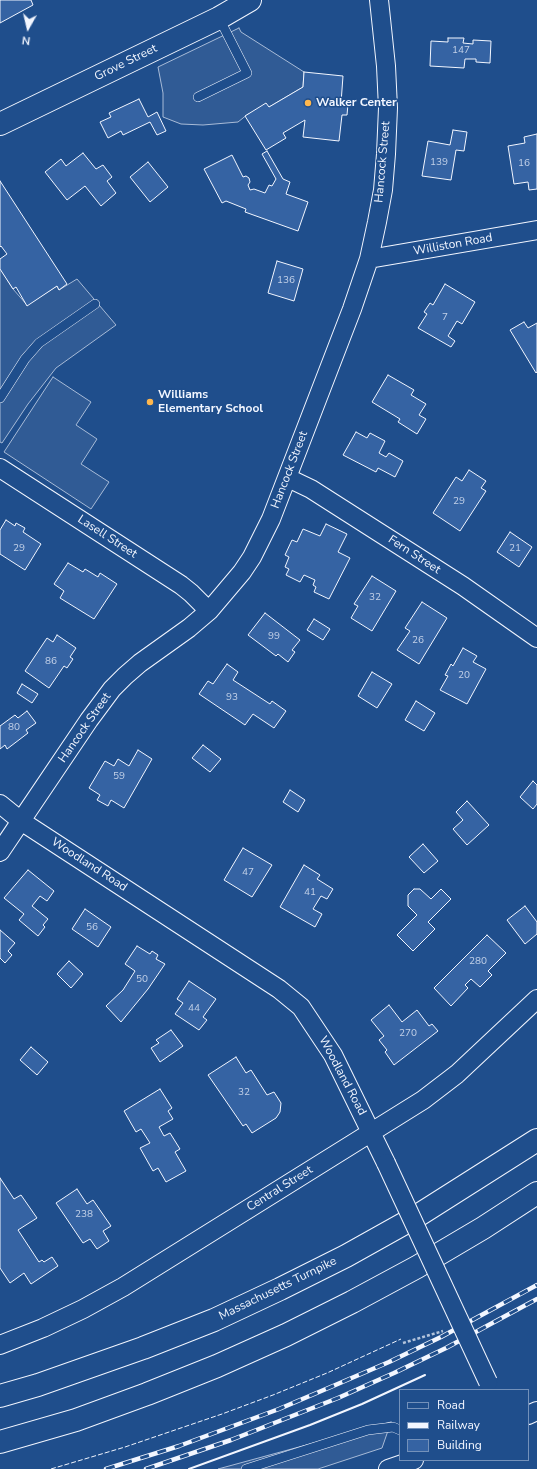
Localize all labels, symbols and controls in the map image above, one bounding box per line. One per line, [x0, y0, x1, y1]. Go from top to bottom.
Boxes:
north arrow [8, 8, 48, 48]
text: N [21, 32, 31, 48]
street label: Grove Street [92, 42, 160, 84]
house number: 147 [452, 45, 470, 57]
place label: Walker Center [316, 96, 397, 110]
marker: Walker Center [303, 98, 313, 108]
street label: Hancock Street [372, 121, 394, 203]
house number: 139 [430, 157, 448, 169]
house number: 16 [518, 158, 530, 170]
street label: Williston Road [412, 231, 494, 259]
house number: 136 [277, 275, 295, 287]
house number: 7 [442, 312, 448, 324]
place label: Williams Elementary School [158, 388, 263, 416]
marker: Williams Elementary School [145, 397, 155, 407]
street label: Hancock Street [269, 429, 311, 511]
house number: 29 [453, 496, 465, 508]
street label: Lasell Street [75, 512, 139, 562]
street label: Fern Street [385, 533, 443, 577]
house number: 29 [13, 543, 25, 555]
house number: 21 [509, 543, 521, 555]
house number: 32 [369, 592, 381, 604]
house number: 99 [268, 631, 280, 643]
house number: 26 [412, 635, 424, 647]
house number: 86 [45, 656, 57, 668]
house number: 20 [458, 670, 470, 682]
street label: Hancock Street [56, 690, 114, 766]
house number: 93 [226, 692, 238, 704]
house number: 80 [8, 722, 20, 734]
house number: 59 [113, 771, 125, 783]
street label: Woodland Road [48, 835, 130, 895]
house number: 47 [242, 867, 254, 879]
house number: 41 [304, 887, 316, 899]
house number: 56 [86, 922, 98, 934]
house number: 280 [469, 956, 487, 968]
house number: 50 [136, 974, 148, 986]
house number: 44 [188, 1003, 200, 1015]
house number: 270 [399, 1028, 417, 1040]
street label: Woodland Road [315, 1034, 369, 1118]
house number: 32 [238, 1087, 250, 1099]
street label: Central Street [244, 1163, 316, 1215]
house number: 238 [75, 1209, 93, 1221]
street label: Massachusetts Turnpike [217, 1254, 339, 1324]
legend [399, 1389, 529, 1461]
text: Road [437, 1397, 465, 1413]
text: Railway [437, 1417, 480, 1433]
text: Building [437, 1437, 482, 1453]

